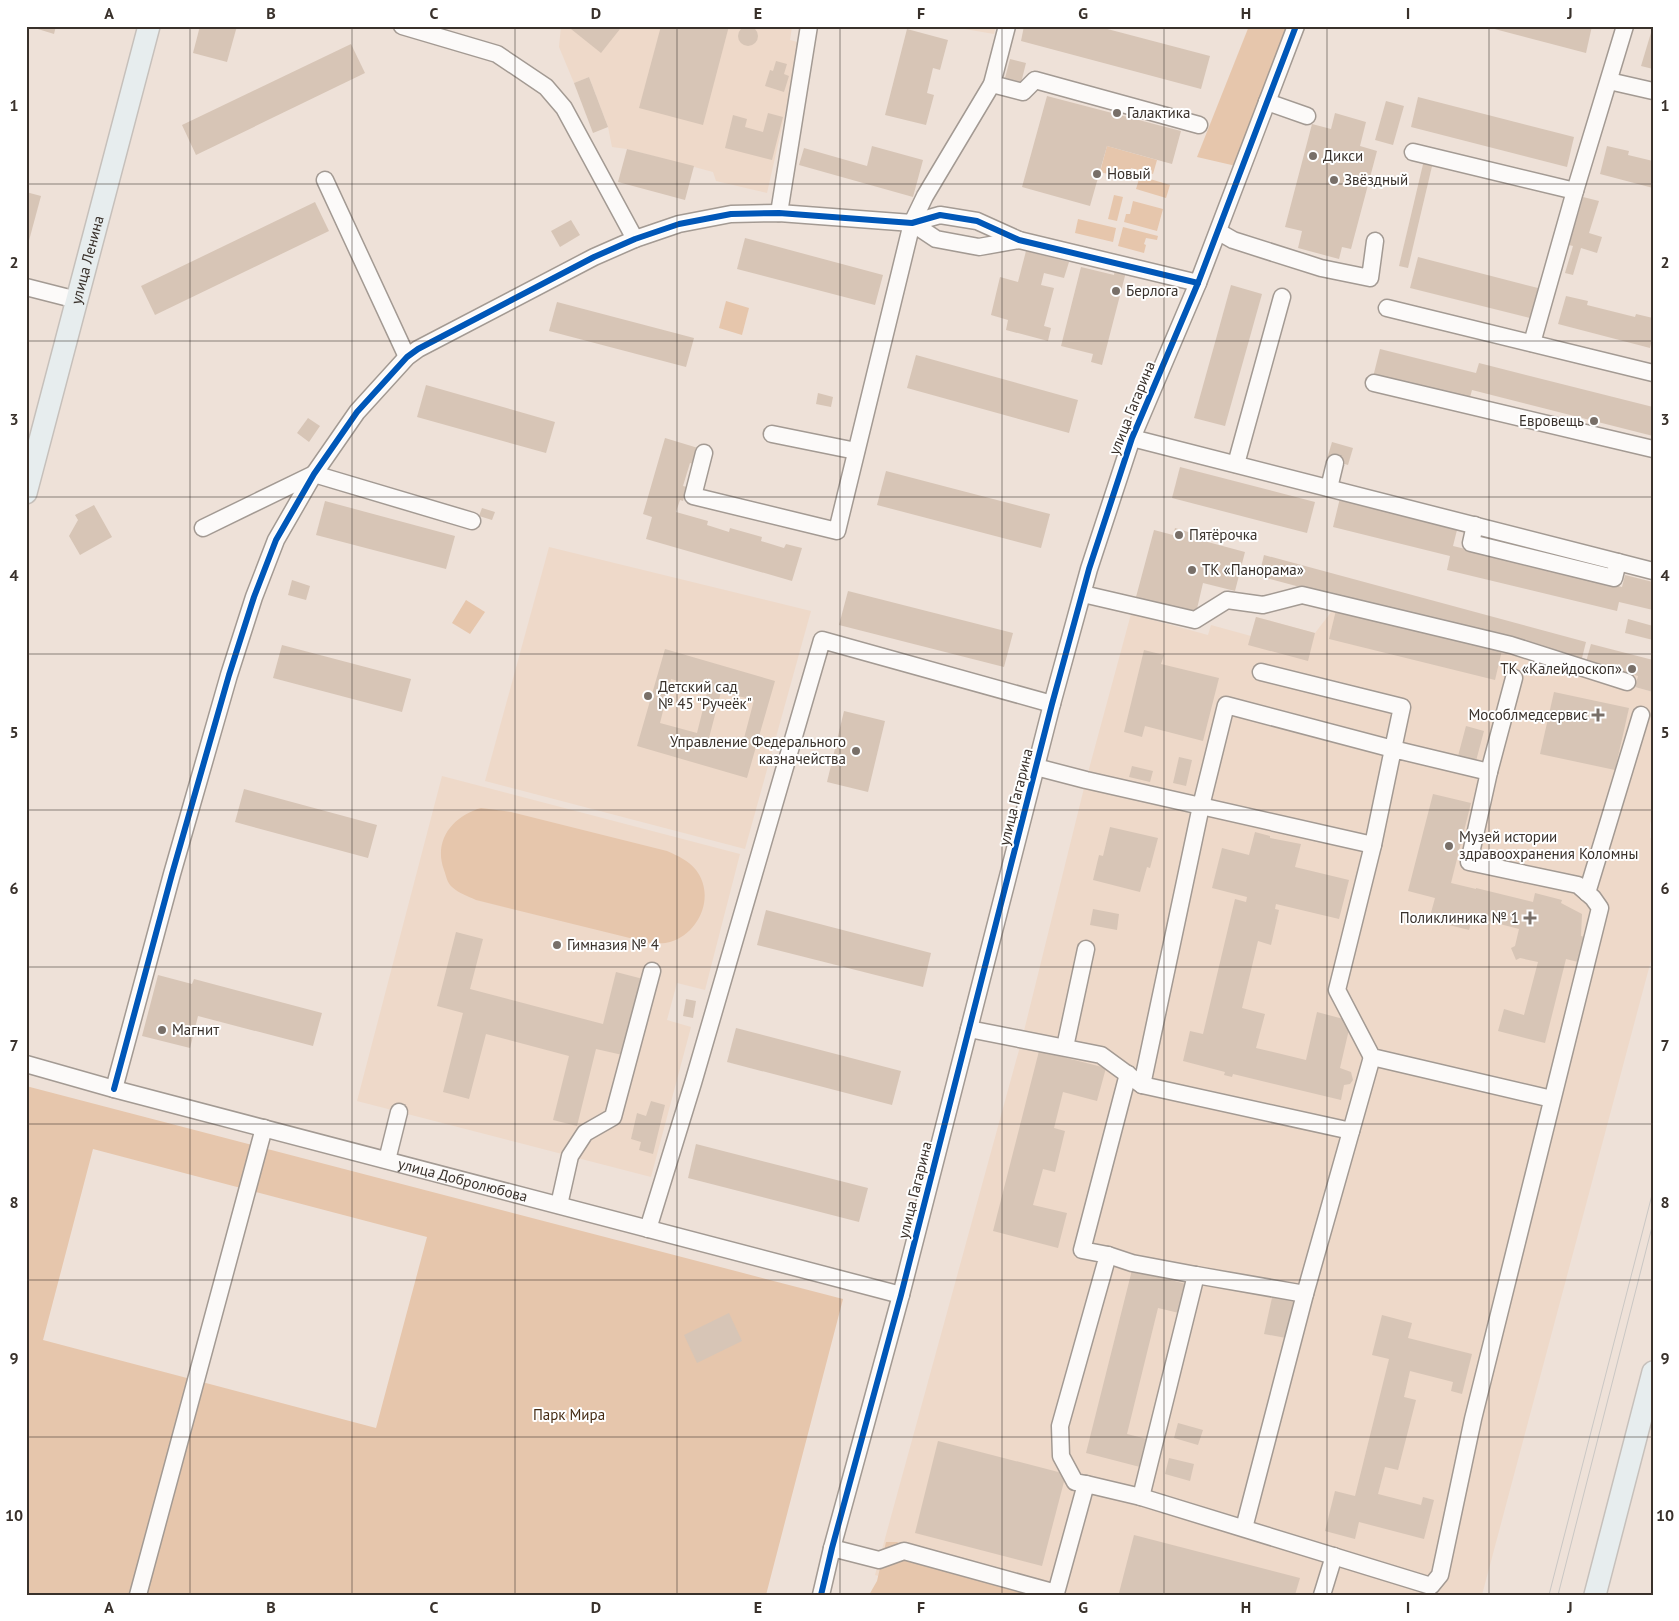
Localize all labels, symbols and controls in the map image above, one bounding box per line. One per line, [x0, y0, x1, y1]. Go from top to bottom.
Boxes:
text: A [104, 3, 114, 23]
text: B [266, 3, 276, 23]
text: C [430, 3, 439, 23]
text: D [591, 3, 601, 23]
text: E [754, 3, 762, 23]
text: F [917, 3, 925, 23]
text: G [1078, 3, 1088, 23]
text: H [1241, 3, 1251, 23]
text: I [1406, 3, 1410, 23]
text: J [1566, 3, 1573, 23]
text: 1 [9, 95, 19, 115]
text: 1 [1660, 95, 1670, 115]
place label: Галактика [1127, 103, 1190, 122]
marker: Галактика [1111, 107, 1123, 119]
place label: Дикси [1323, 146, 1363, 165]
marker: Дикси [1307, 150, 1319, 162]
place label: Новый [1107, 164, 1151, 183]
marker: Новый [1091, 168, 1103, 180]
place label: Звёздный [1344, 170, 1408, 189]
marker: Звёздный [1328, 174, 1340, 186]
street label: улица Ленина [66, 213, 108, 306]
text: 2 [9, 252, 19, 272]
text: 2 [1660, 252, 1670, 272]
place label: Берлога [1126, 281, 1178, 300]
marker: Берлога [1110, 285, 1122, 297]
street label: улица Гагарина [1104, 358, 1159, 457]
text: 3 [9, 409, 19, 429]
text: 3 [1660, 409, 1670, 429]
place label: Евровещь [1519, 411, 1584, 430]
marker: Евровещь [1588, 415, 1600, 427]
place label: Пятёрочка [1189, 525, 1257, 544]
marker: Пятёрочка [1173, 529, 1185, 541]
place label: ТК «Панорама» [1202, 560, 1304, 579]
marker: ТК «Панорама» [1186, 564, 1198, 576]
text: 4 [9, 565, 19, 585]
text: 4 [1660, 565, 1670, 585]
place label: ТК «Калейдоскоп» [1500, 659, 1622, 678]
marker: ТК «Калейдоскоп» [1626, 663, 1638, 675]
place label: Детский сад № 45 "Ручеёк" [658, 677, 752, 713]
marker: Детский сад № 45 "Ручеёк" [642, 690, 654, 702]
place label: Мособлмедсервис [1468, 705, 1588, 724]
marker: Мособлмедсервис [1592, 709, 1604, 721]
text: 5 [9, 722, 19, 742]
text: 5 [1660, 722, 1670, 742]
place label: Управление Федерального казначейства [670, 732, 846, 768]
marker: Управление Федерального казначейства [850, 745, 862, 757]
street label: улица Гагарина [994, 746, 1037, 847]
place label: Музей истории здравоохранения Коломны [1459, 827, 1638, 863]
marker: Музей истории здравоохранения Коломны [1443, 840, 1455, 852]
text: 6 [9, 878, 19, 898]
text: 6 [1660, 878, 1670, 898]
place label: Поликлиника № 1 [1400, 908, 1519, 927]
marker: Поликлиника № 1 [1523, 911, 1537, 925]
place label: Гимназия № 4 [567, 935, 659, 954]
marker: Гимназия № 4 [551, 939, 563, 951]
place label: Магнит [172, 1020, 219, 1039]
marker: Магнит [156, 1024, 168, 1036]
text: 7 [9, 1035, 19, 1055]
text: 7 [1660, 1035, 1670, 1055]
street label: улица Гагарина [893, 1139, 936, 1240]
street label: улица Добролюбова [396, 1154, 530, 1206]
text: 8 [9, 1192, 19, 1212]
text: 8 [1660, 1192, 1670, 1212]
text: 9 [9, 1348, 19, 1368]
text: 9 [1660, 1348, 1670, 1368]
park label: Парк Мира [533, 1405, 605, 1424]
text: 10 [5, 1505, 23, 1525]
text: 10 [1656, 1505, 1674, 1525]
text: A [104, 1597, 114, 1617]
text: B [266, 1597, 276, 1617]
text: C [430, 1597, 439, 1617]
text: D [591, 1597, 601, 1617]
text: E [754, 1597, 762, 1617]
text: F [917, 1597, 925, 1617]
text: G [1078, 1597, 1088, 1617]
text: H [1241, 1597, 1251, 1617]
text: I [1406, 1597, 1410, 1617]
text: J [1566, 1597, 1573, 1617]

